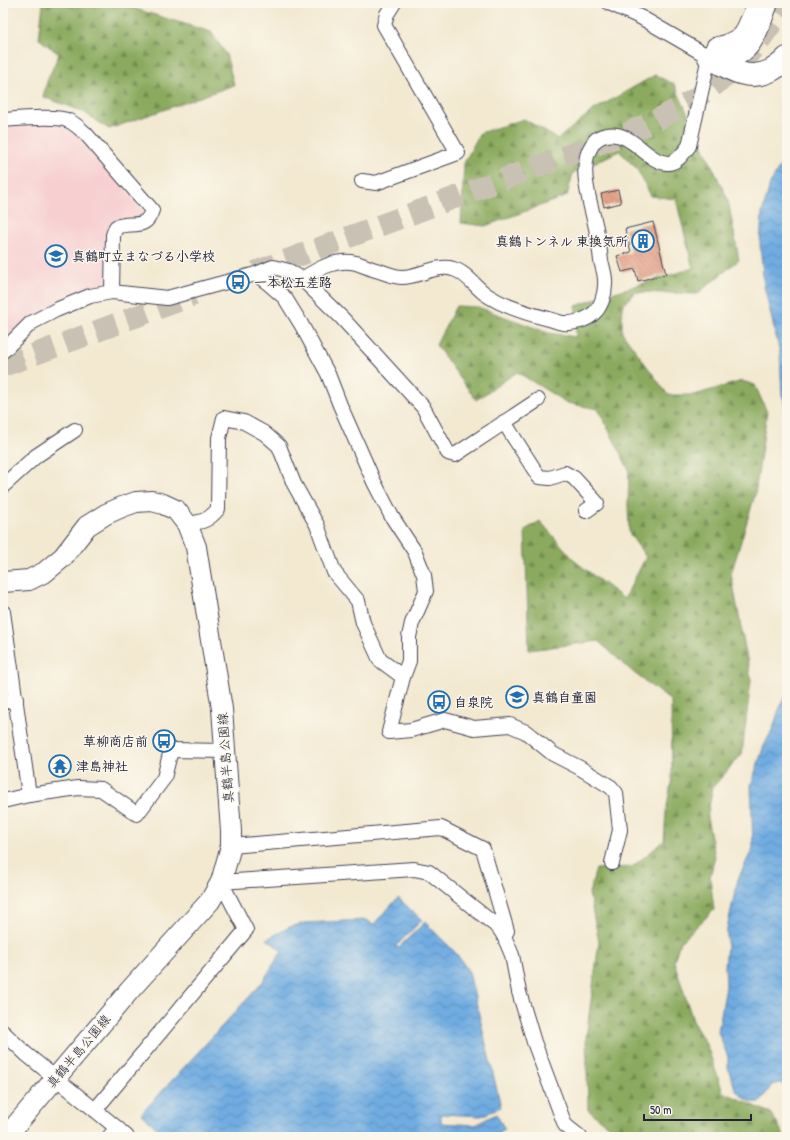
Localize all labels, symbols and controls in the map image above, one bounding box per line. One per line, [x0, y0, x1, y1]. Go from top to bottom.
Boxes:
building icon: 真鶴トンネル 東換気所 [630, 228, 656, 254]
place label: 真鶴トンネル 東換気所 [496, 232, 628, 250]
school or university icon: 真鶴町立まなづる小学校 [43, 243, 69, 269]
place label: 真鶴町立まなづる小学校 [72, 247, 215, 265]
bus stop icon: 一本松五差路 [225, 269, 251, 295]
place label: 一本松五差路 [254, 273, 332, 291]
school or university icon: 真鶴自童園 [504, 684, 530, 710]
place label: 真鶴自童園 [532, 688, 597, 706]
bus stop icon: 自泉院 [426, 689, 452, 715]
place label: 自泉院 [454, 693, 493, 711]
street label: 真鶴半島公園線 [213, 711, 237, 804]
bus stop icon: 草柳商店前 [151, 728, 177, 754]
place label: 草柳商店前 [83, 732, 148, 750]
temple icon: 津島神社 [47, 753, 73, 779]
place label: 津島神社 [76, 757, 128, 775]
street label: 真鶴半島公園線 [42, 1010, 115, 1092]
scale bar [644, 1096, 751, 1122]
text: 50 m [650, 1101, 671, 1118]

